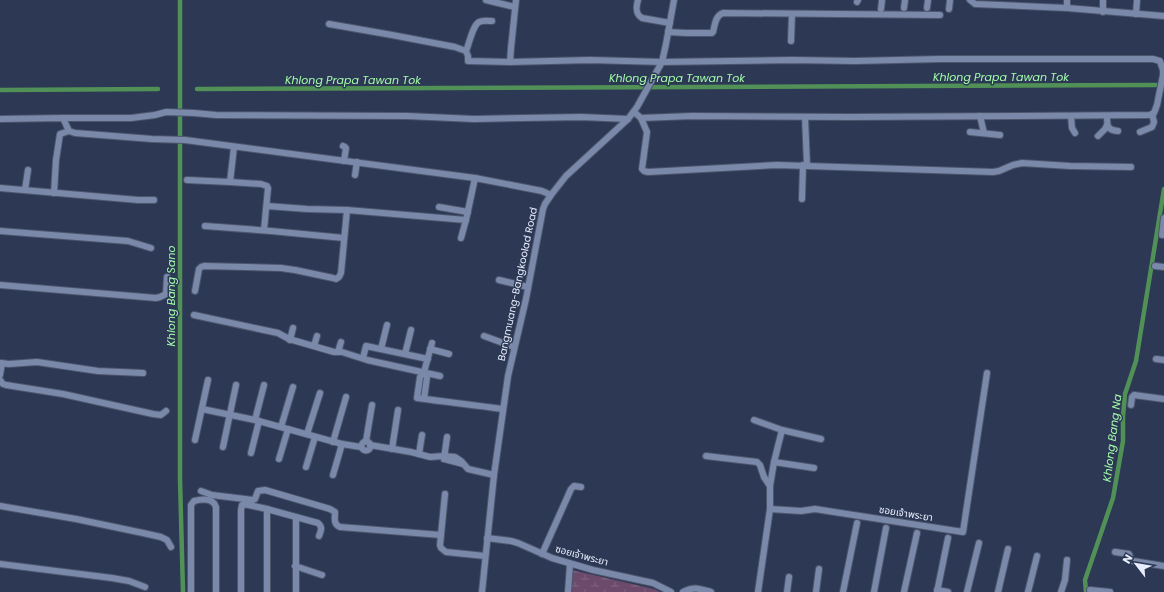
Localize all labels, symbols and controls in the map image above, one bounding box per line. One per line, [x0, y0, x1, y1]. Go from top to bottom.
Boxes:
water label: Khlong Prapa Tawan Tok [933, 69, 1070, 85]
water label: Khlong Prapa Tawan Tok [609, 70, 746, 86]
water label: Khlong Prapa Tawan Tok [285, 72, 422, 88]
street label: Bangmuang-Bangkoolad Road [494, 206, 541, 362]
water label: Khlong Bang Sano [163, 246, 179, 346]
water label: Khlong Bang Na [1099, 393, 1125, 483]
street label: ซอยเจ้าพระยา [878, 502, 934, 525]
street label: ซอยเจ้าพระยา [554, 541, 610, 570]
north arrow [1116, 544, 1156, 584]
text: N [1118, 551, 1136, 567]

